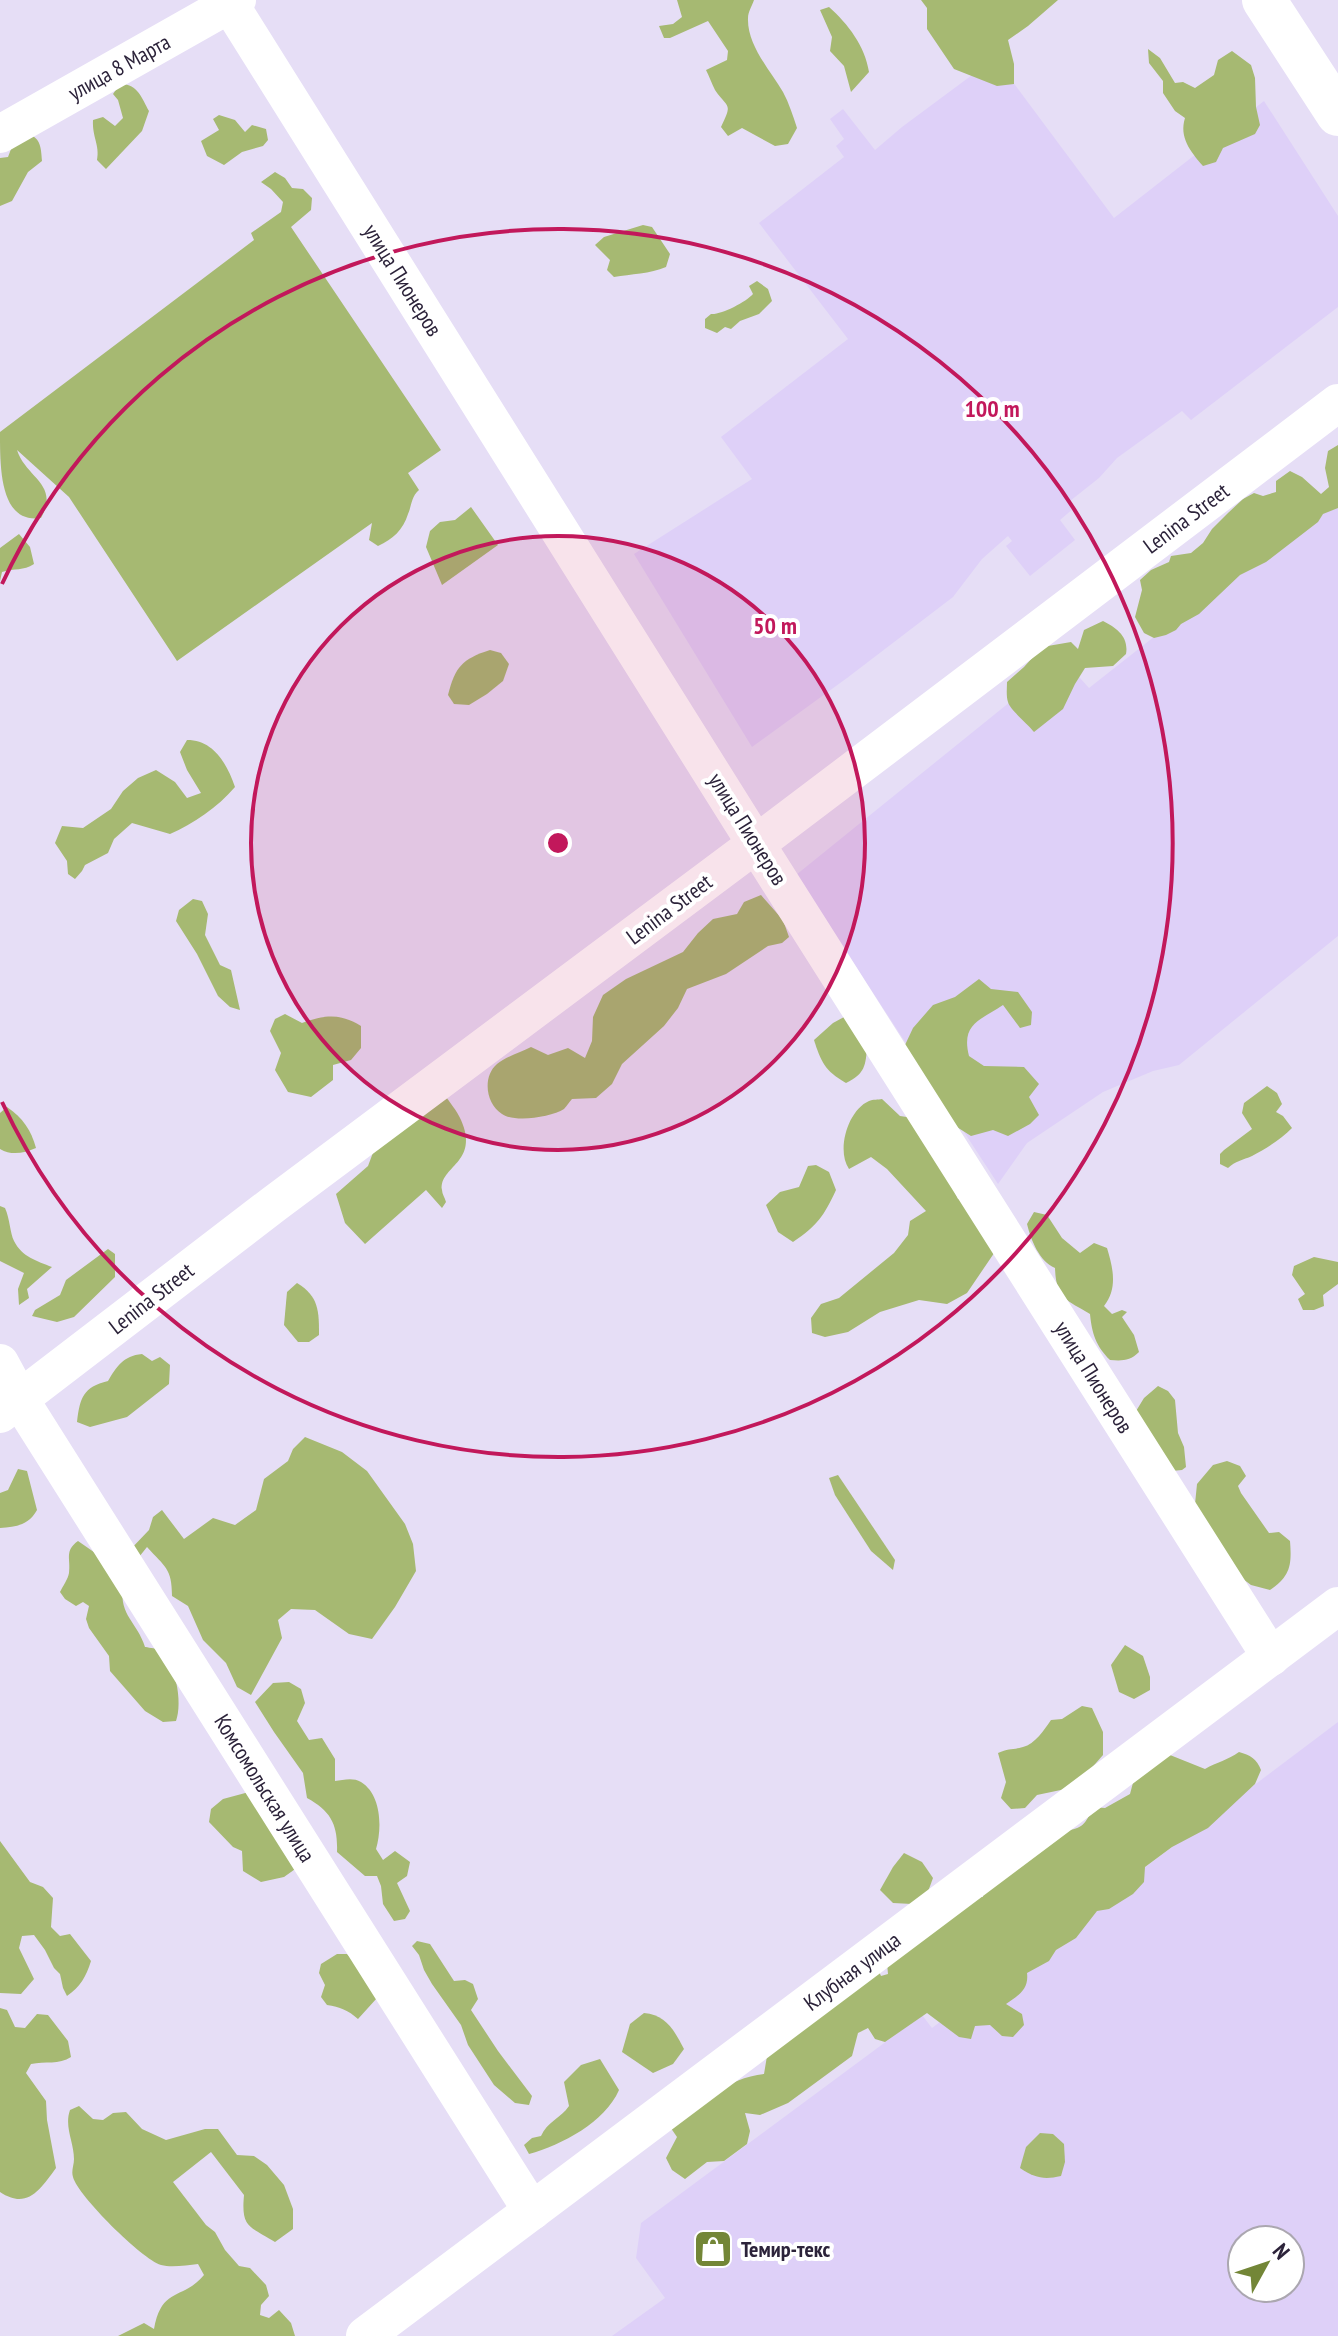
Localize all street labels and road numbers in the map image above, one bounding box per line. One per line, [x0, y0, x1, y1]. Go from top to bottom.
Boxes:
street label: улица 8 Марта [63, 28, 175, 106]
street label: улица Пионеров [357, 219, 449, 341]
street label: Lenina Street [1138, 477, 1234, 559]
street label: улица Пионеров [702, 768, 794, 890]
street label: Lenina Street [621, 868, 717, 950]
street label: Lenina Street [103, 1256, 199, 1340]
street label: улица Пионеров [1048, 1316, 1140, 1438]
street label: Комсомольская улица [208, 1709, 322, 1867]
street label: Клубная улица [798, 1926, 906, 2016]

